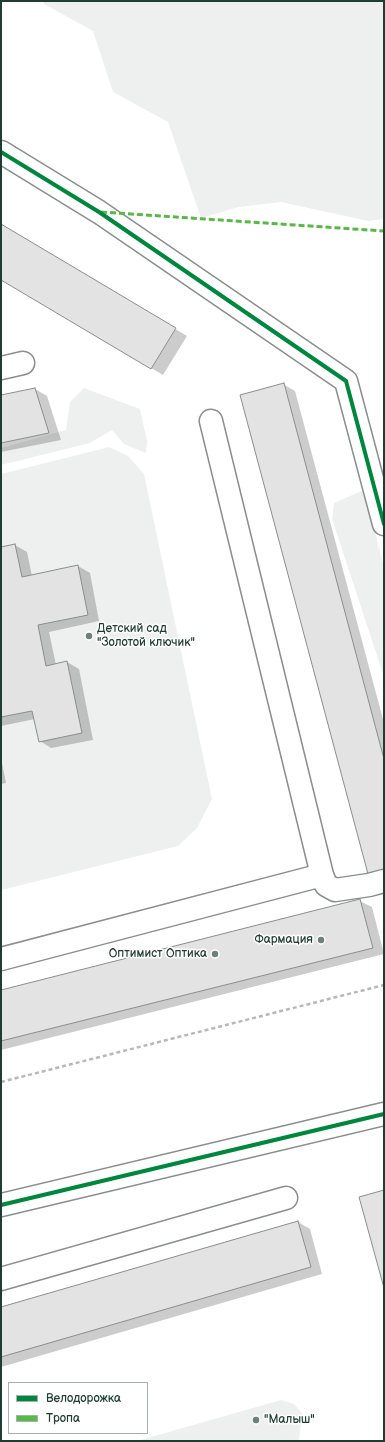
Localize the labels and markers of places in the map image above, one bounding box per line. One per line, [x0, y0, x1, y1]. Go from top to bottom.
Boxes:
place label: Детский сад "Золотой ключик" [97, 622, 195, 650]
marker: Детский сад "Золотой ключик" [84, 631, 94, 641]
place label: Фармация [254, 933, 313, 947]
marker: Фармация [316, 935, 326, 945]
place label: Оптимист Оптика [109, 947, 207, 961]
marker: Оптимист Оптика [210, 949, 220, 959]
place label: "Малыш" [264, 1413, 315, 1427]
marker: "Малыш" [251, 1415, 261, 1425]

